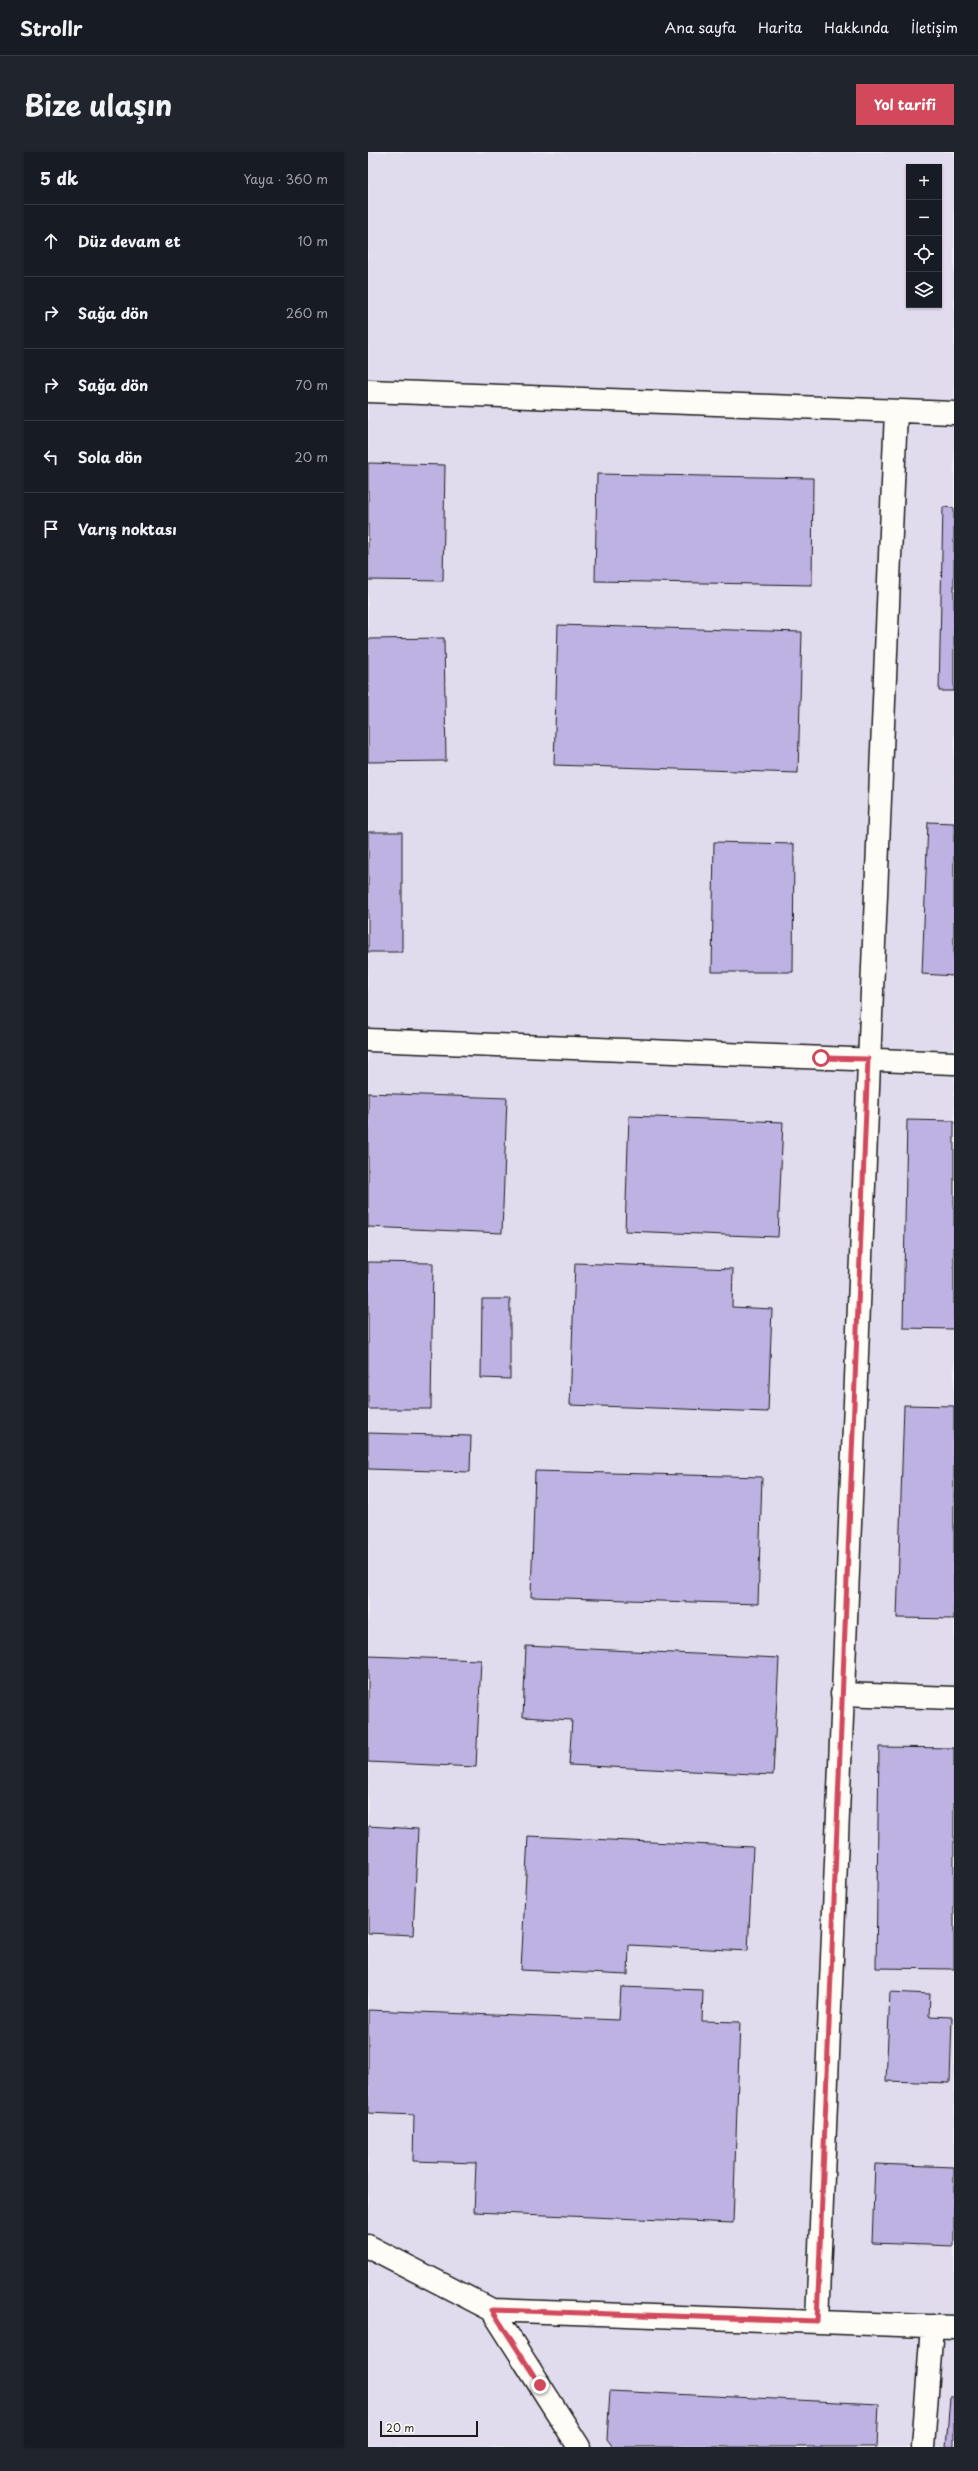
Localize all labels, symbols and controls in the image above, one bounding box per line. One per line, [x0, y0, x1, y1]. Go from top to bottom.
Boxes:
text: Strollr [20, 14, 83, 42]
text: Ana sayfa [665, 17, 736, 38]
text: Harita [758, 17, 802, 38]
text: Hakkında [824, 17, 889, 38]
text: İletişim [911, 17, 958, 38]
text: Bize ulaşın [24, 83, 172, 126]
button: Yol tarifi [856, 84, 954, 125]
map controls [906, 164, 942, 308]
button: + [906, 164, 942, 200]
text: 5 dk [40, 165, 78, 191]
text: Yaya · 360 m [243, 169, 328, 188]
button: − [906, 200, 942, 236]
text: Düz devam et [78, 229, 181, 252]
icon: ahead [40, 230, 62, 252]
text: 10 m [298, 231, 328, 250]
button: locate [906, 236, 942, 272]
button: layers [906, 272, 942, 308]
text: Sağa dön [78, 301, 148, 324]
icon: right [40, 302, 62, 324]
text: 260 m [286, 303, 328, 322]
text: Sağa dön [78, 373, 148, 396]
icon: right [40, 374, 62, 396]
text: 70 m [295, 375, 328, 394]
text: Sola dön [78, 445, 142, 468]
icon: left [40, 446, 62, 468]
text: 20 m [294, 447, 328, 466]
text: Varış noktası [78, 517, 177, 540]
icon: arrive [40, 518, 62, 540]
route start [812, 1049, 830, 1067]
route end [531, 2376, 549, 2394]
scale bar [380, 2419, 478, 2438]
text: 20 m [386, 2419, 414, 2436]

